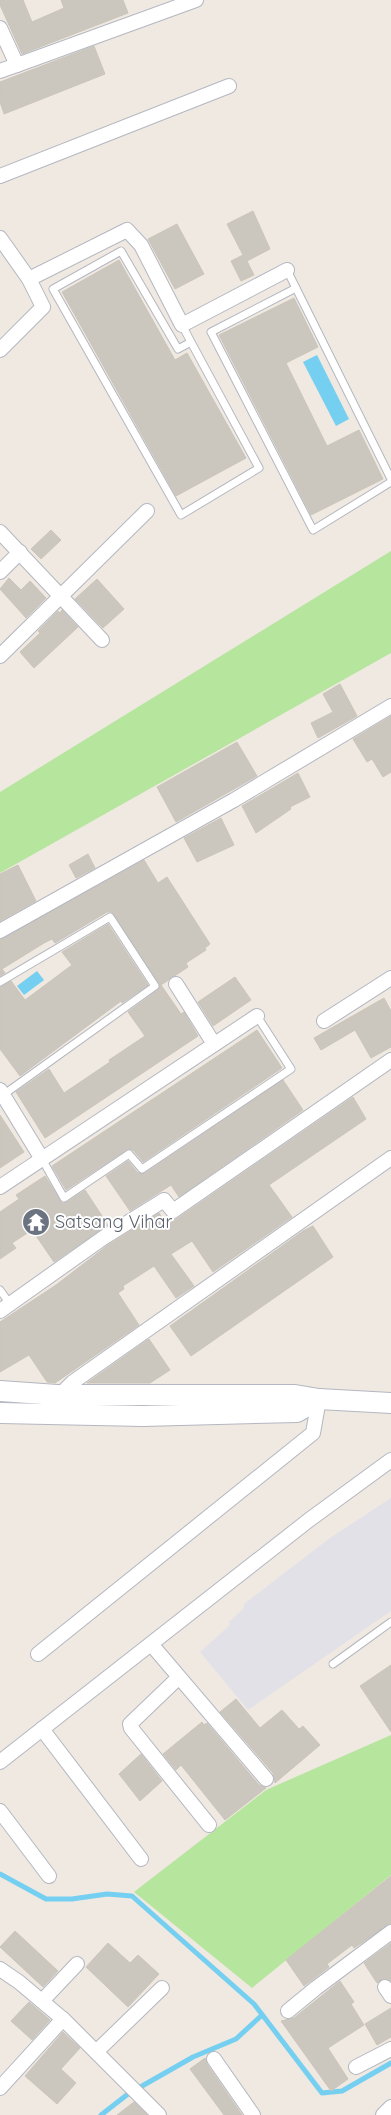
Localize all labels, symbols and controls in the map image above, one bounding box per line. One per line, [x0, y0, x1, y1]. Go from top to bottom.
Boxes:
temple icon: Satsang Vihar [21, 1207, 51, 1237]
place label: Satsang Vihar [55, 1210, 172, 1233]

